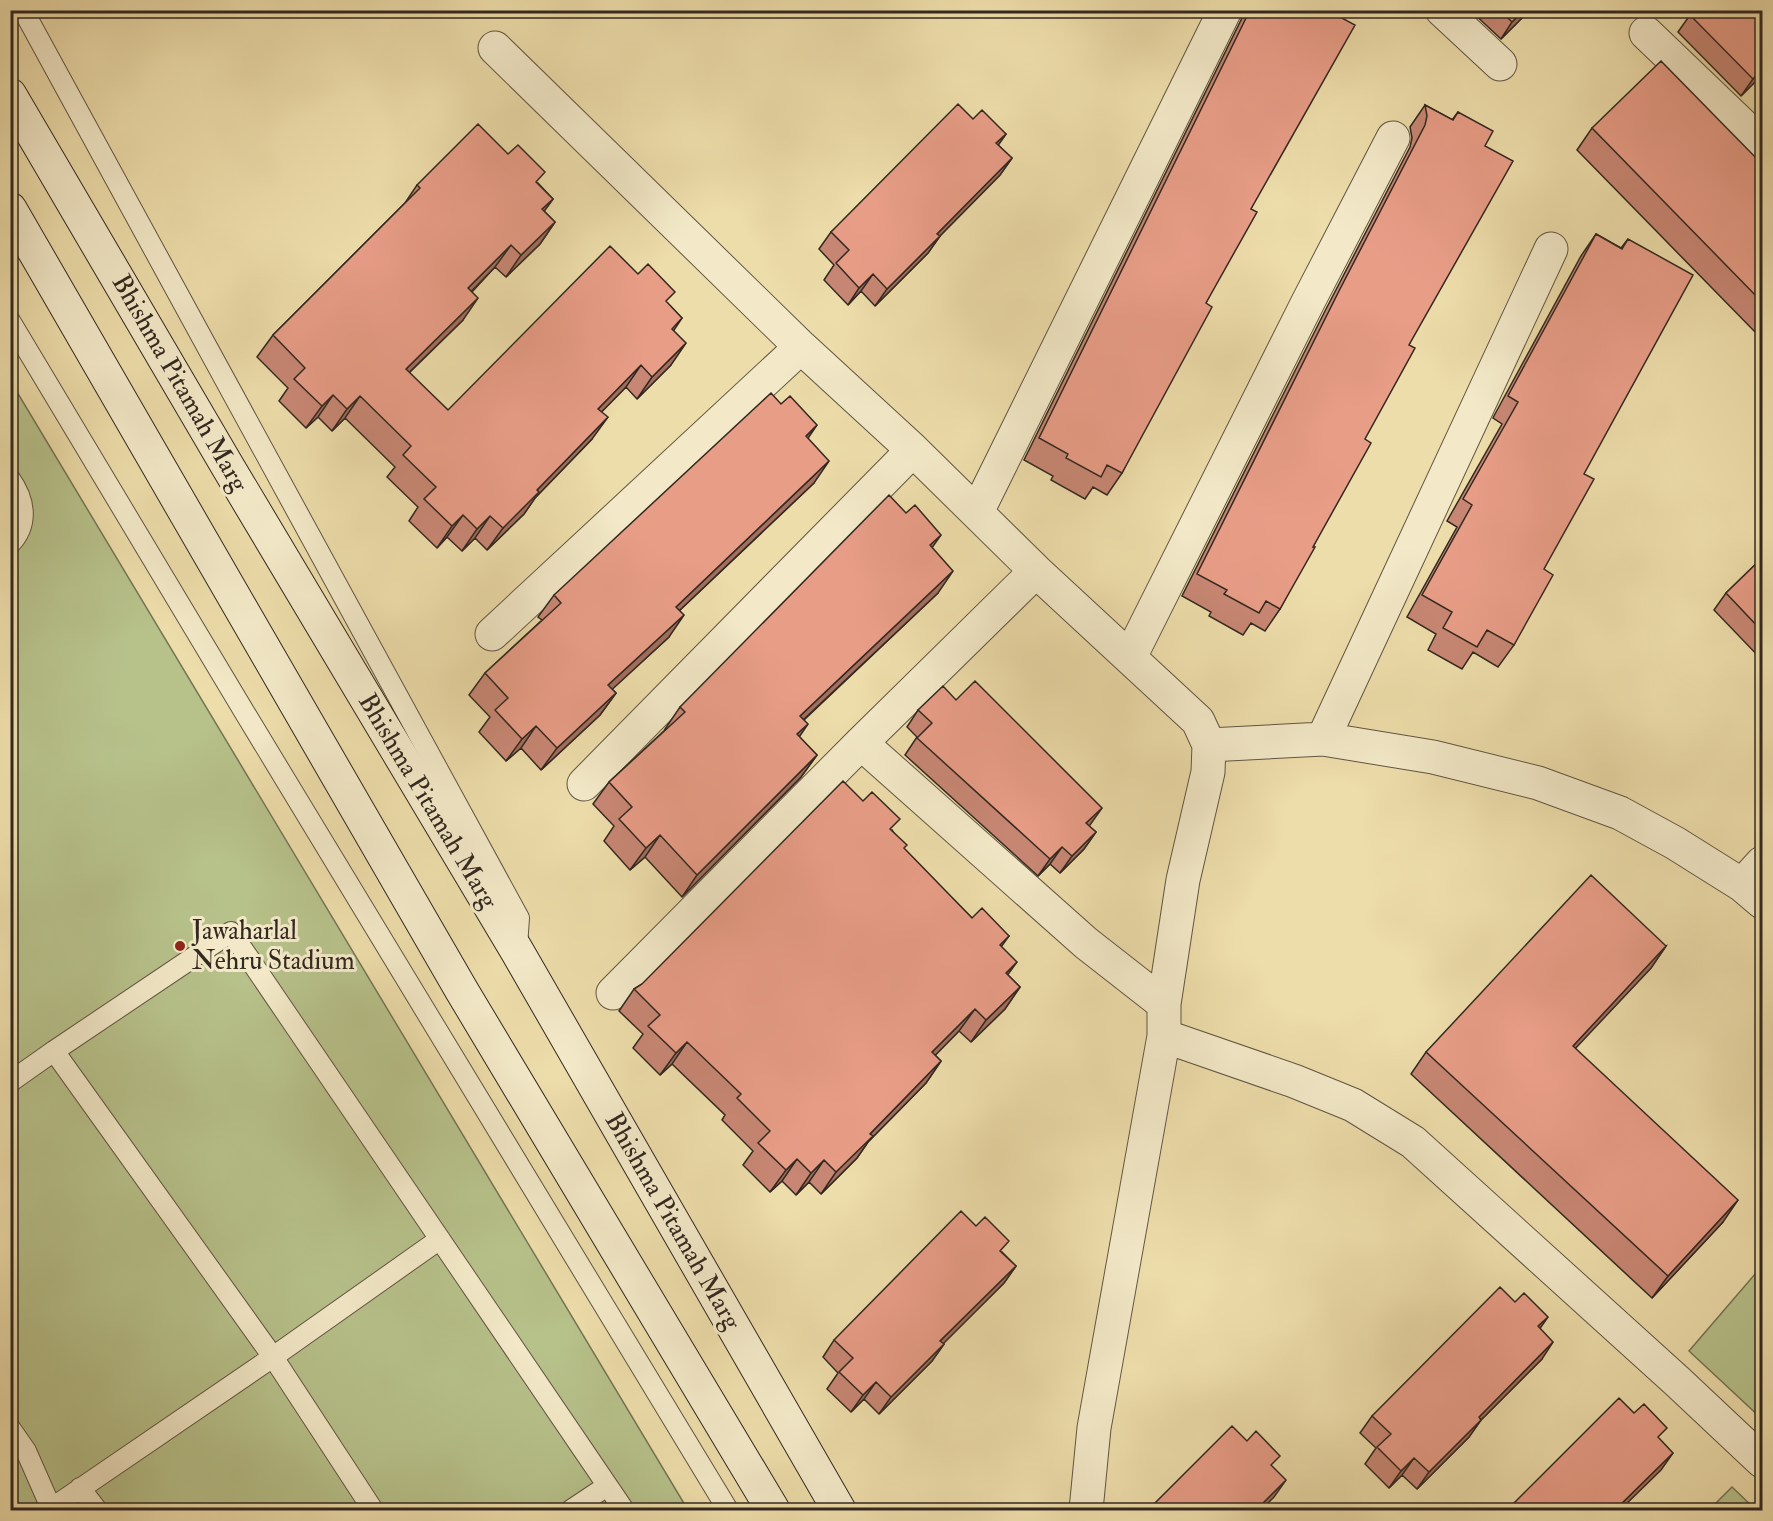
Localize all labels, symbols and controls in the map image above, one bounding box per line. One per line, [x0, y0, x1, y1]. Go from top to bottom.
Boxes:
street label: Bhishma Pitamah Marg [105, 269, 256, 498]
street label: Bhishma Pitamah Marg [351, 688, 505, 915]
place label: Jawaharlal Nehru Stadium [191, 915, 355, 977]
marker: Jawaharlal Nehru Stadium [173, 939, 187, 953]
street label: Bhishma Pitamah Marg [598, 1107, 749, 1336]

